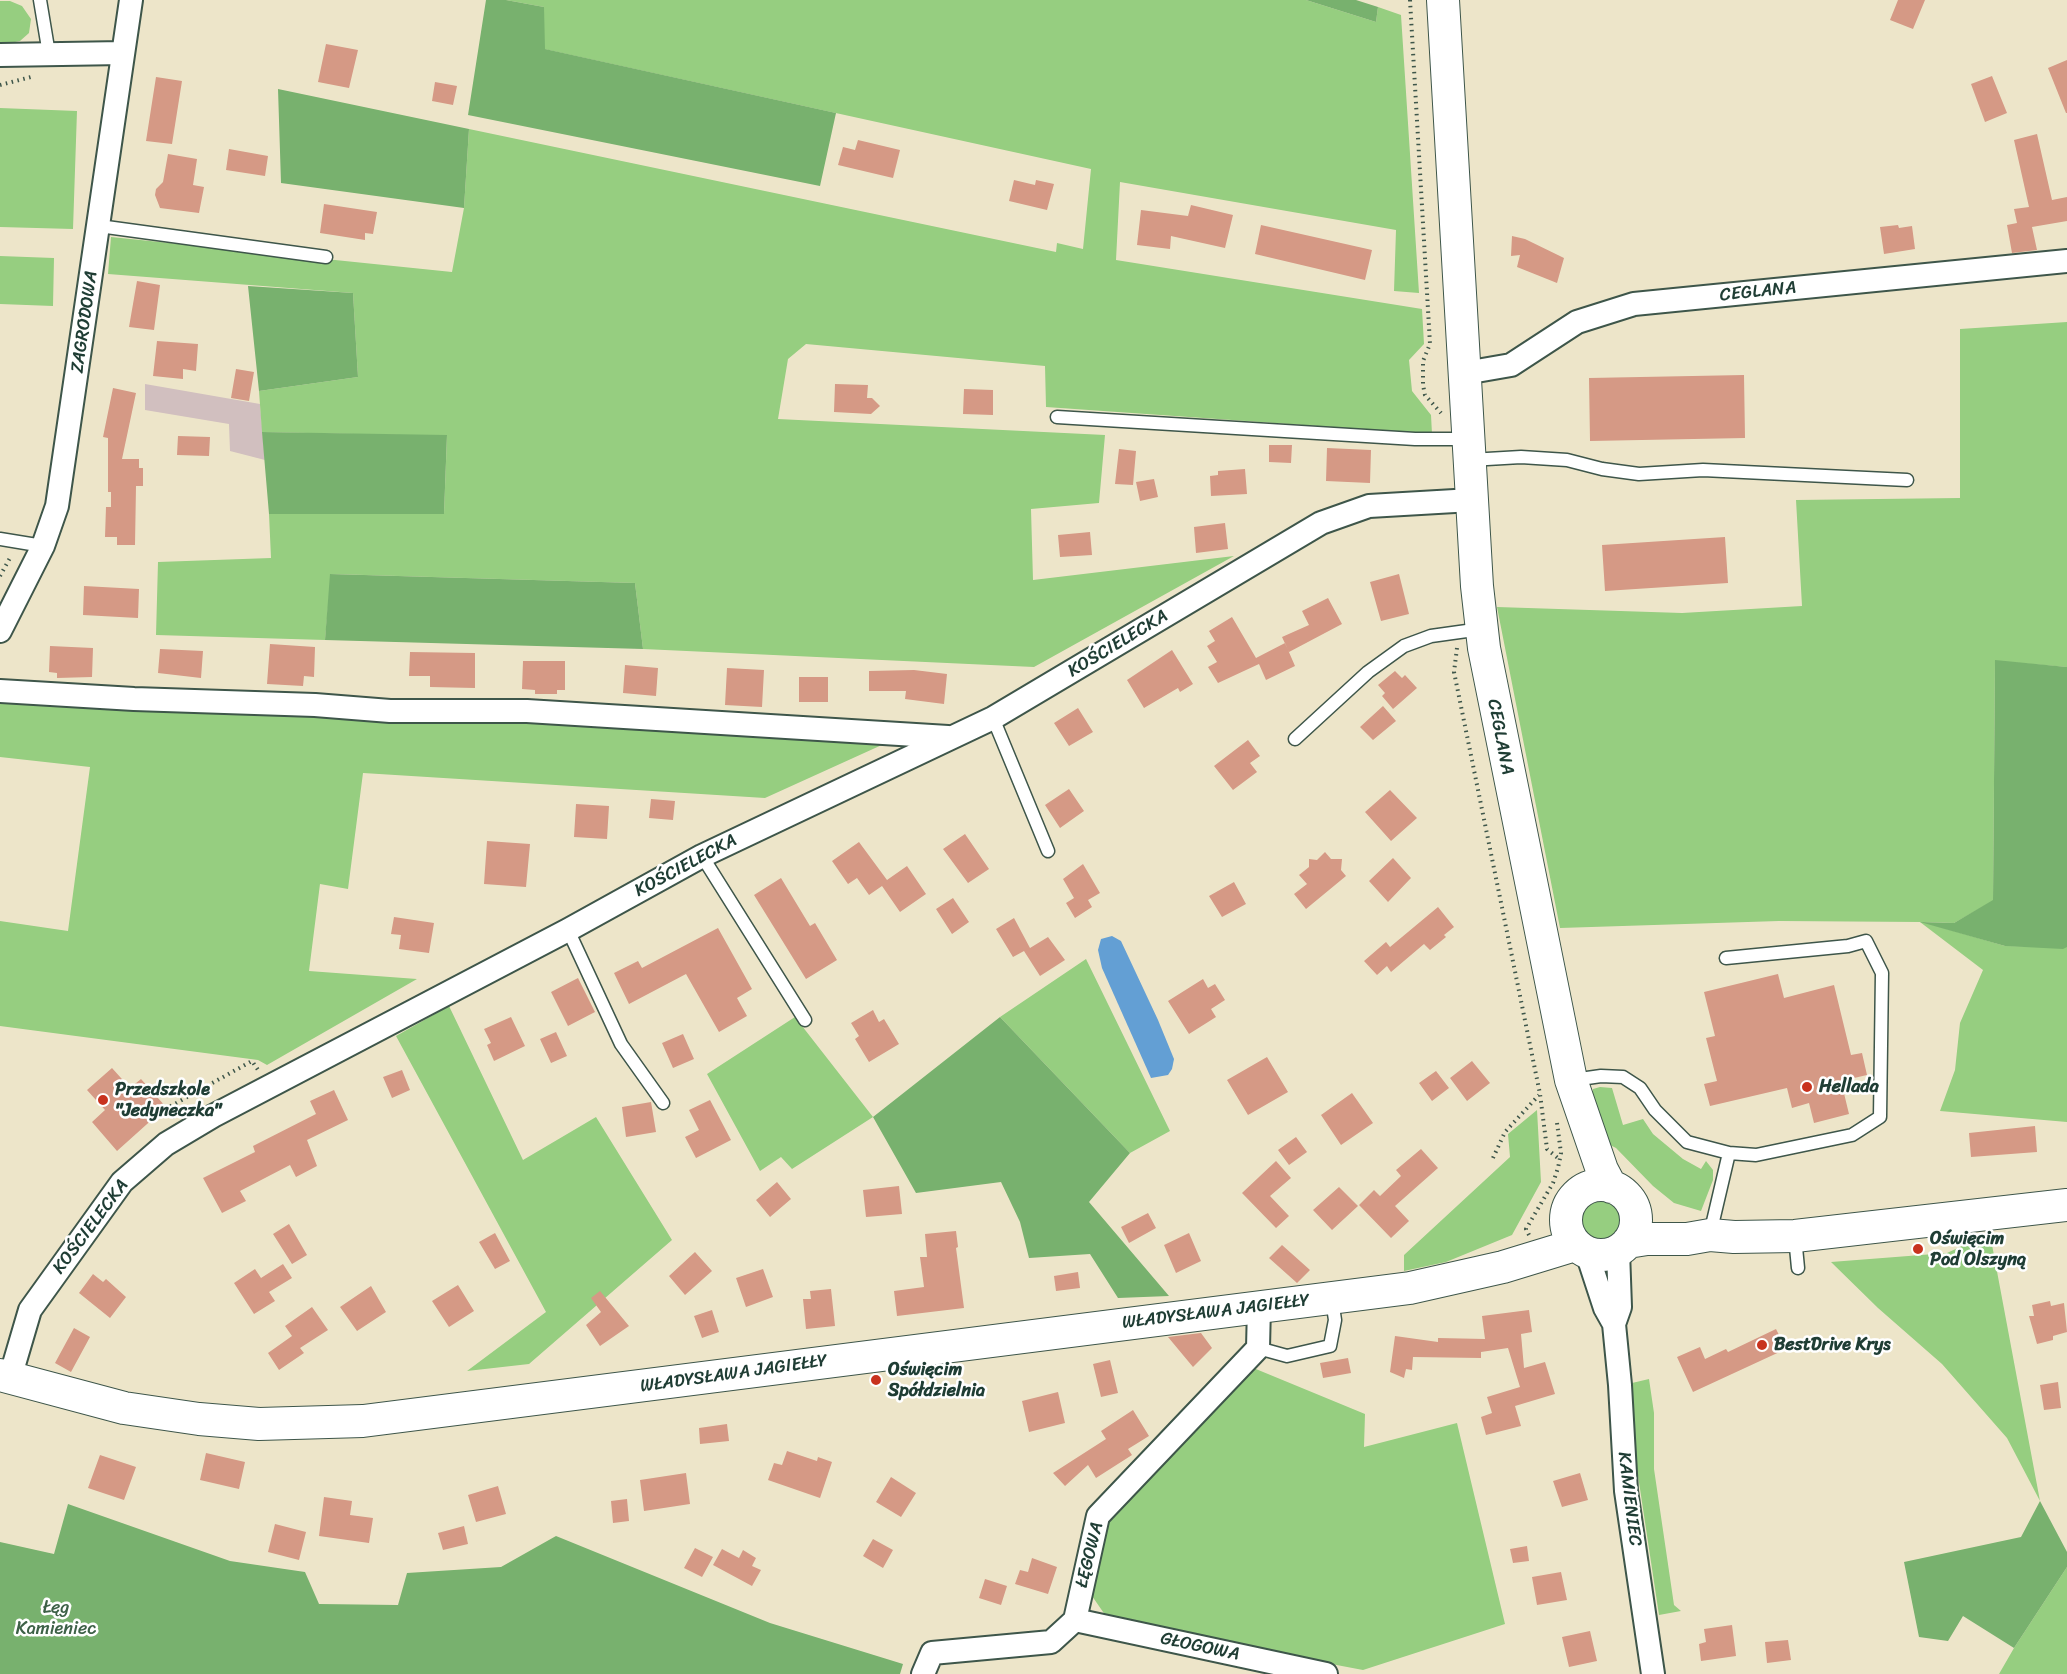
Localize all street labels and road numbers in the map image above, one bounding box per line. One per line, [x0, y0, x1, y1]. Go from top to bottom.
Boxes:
street label: ZAGRODOWA [67, 269, 103, 375]
street label: CEGLANA [1719, 277, 1797, 307]
street label: KOŚCIELECKA [1064, 606, 1172, 682]
street label: CEGLANA [1482, 697, 1518, 777]
street label: KOŚCIELECKA [631, 830, 741, 902]
street label: KOŚCIELECKA [48, 1175, 134, 1279]
street label: WŁADYSŁAWA JAGIEŁŁY [1121, 1290, 1311, 1334]
street label: WŁADYSŁAWA JAGIEŁŁY [639, 1350, 829, 1398]
street label: KAMIENIEC [1613, 1451, 1645, 1547]
street label: ŁĘGOWA [1071, 1520, 1109, 1590]
street label: GŁOGOWA [1159, 1628, 1241, 1666]

